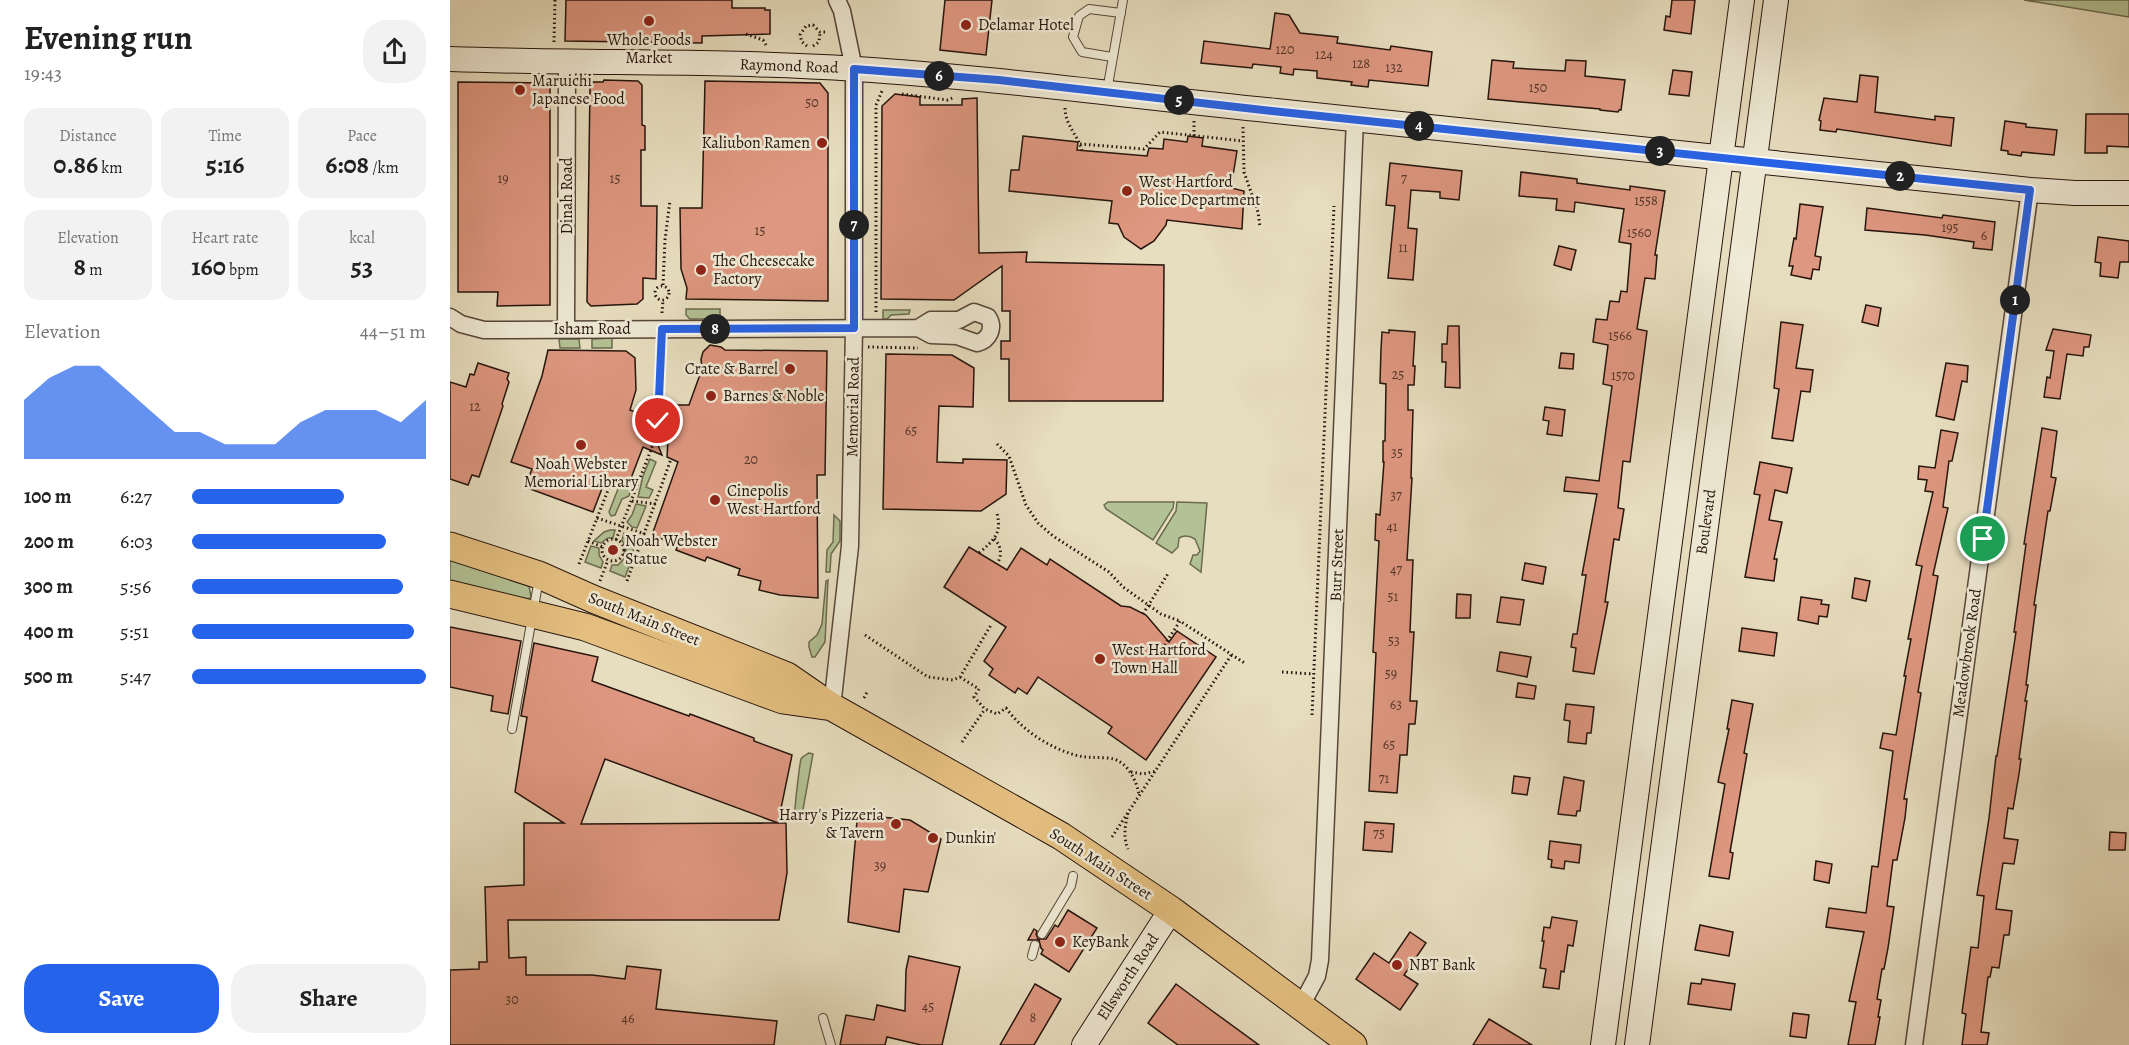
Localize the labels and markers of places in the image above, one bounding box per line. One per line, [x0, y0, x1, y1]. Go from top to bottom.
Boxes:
marker: Whole Foods Market [642, 14, 656, 28]
place label: Delamar Hotel [978, 14, 1074, 36]
marker: Delamar Hotel [959, 18, 973, 32]
place label: Whole Foods Market [606, 29, 691, 69]
pin: 6 [924, 61, 954, 91]
place label: Maruichi Japanese Food [532, 70, 625, 110]
marker: Maruichi Japanese Food [513, 83, 527, 97]
pin: 5 [1164, 85, 1194, 115]
pin: 4 [1404, 111, 1434, 141]
place label: Kaliubon Ramen [701, 132, 810, 154]
marker: Kaliubon Ramen [815, 136, 829, 150]
pin: 3 [1645, 136, 1675, 166]
pin: 2 [1885, 161, 1915, 191]
place label: West Hartford Police Department [1138, 171, 1261, 211]
marker: West Hartford Police Department [1120, 184, 1134, 198]
pin: 7 [839, 210, 869, 240]
place label: The Cheesecake Factory [713, 250, 815, 290]
marker: The Cheesecake Factory [694, 263, 708, 277]
pin: 1 [2000, 285, 2030, 315]
pin: 8 [700, 314, 730, 344]
place label: Crate & Barrel [685, 358, 778, 380]
marker: Crate & Barrel [783, 362, 797, 376]
place label: Barnes & Noble [723, 385, 824, 407]
marker: Barnes & Noble [704, 389, 718, 403]
pin [632, 395, 683, 446]
marker: Noah Webster Memorial Library [574, 438, 588, 452]
place label: Noah Webster Memorial Library [524, 453, 639, 493]
place label: Cinepolis West Hartford [726, 480, 821, 520]
marker: Cinepolis West Hartford [708, 493, 722, 507]
pin [1957, 513, 2008, 564]
place label: Noah Webster Statue [625, 530, 717, 570]
marker: Noah Webster Statue [606, 543, 620, 557]
place label: West Hartford Town Hall [1111, 639, 1206, 679]
marker: West Hartford Town Hall [1093, 652, 1107, 666]
place label: Harry's Pizzeria & Tavern [779, 804, 885, 844]
marker: Harry's Pizzeria & Tavern [889, 817, 903, 831]
place label: Dunkin' [945, 827, 997, 849]
marker: Dunkin' [926, 831, 940, 845]
place label: KeyBank [1072, 931, 1129, 953]
marker: KeyBank [1053, 935, 1067, 949]
place label: NBT Bank [1409, 954, 1475, 976]
marker: NBT Bank [1390, 958, 1404, 972]

